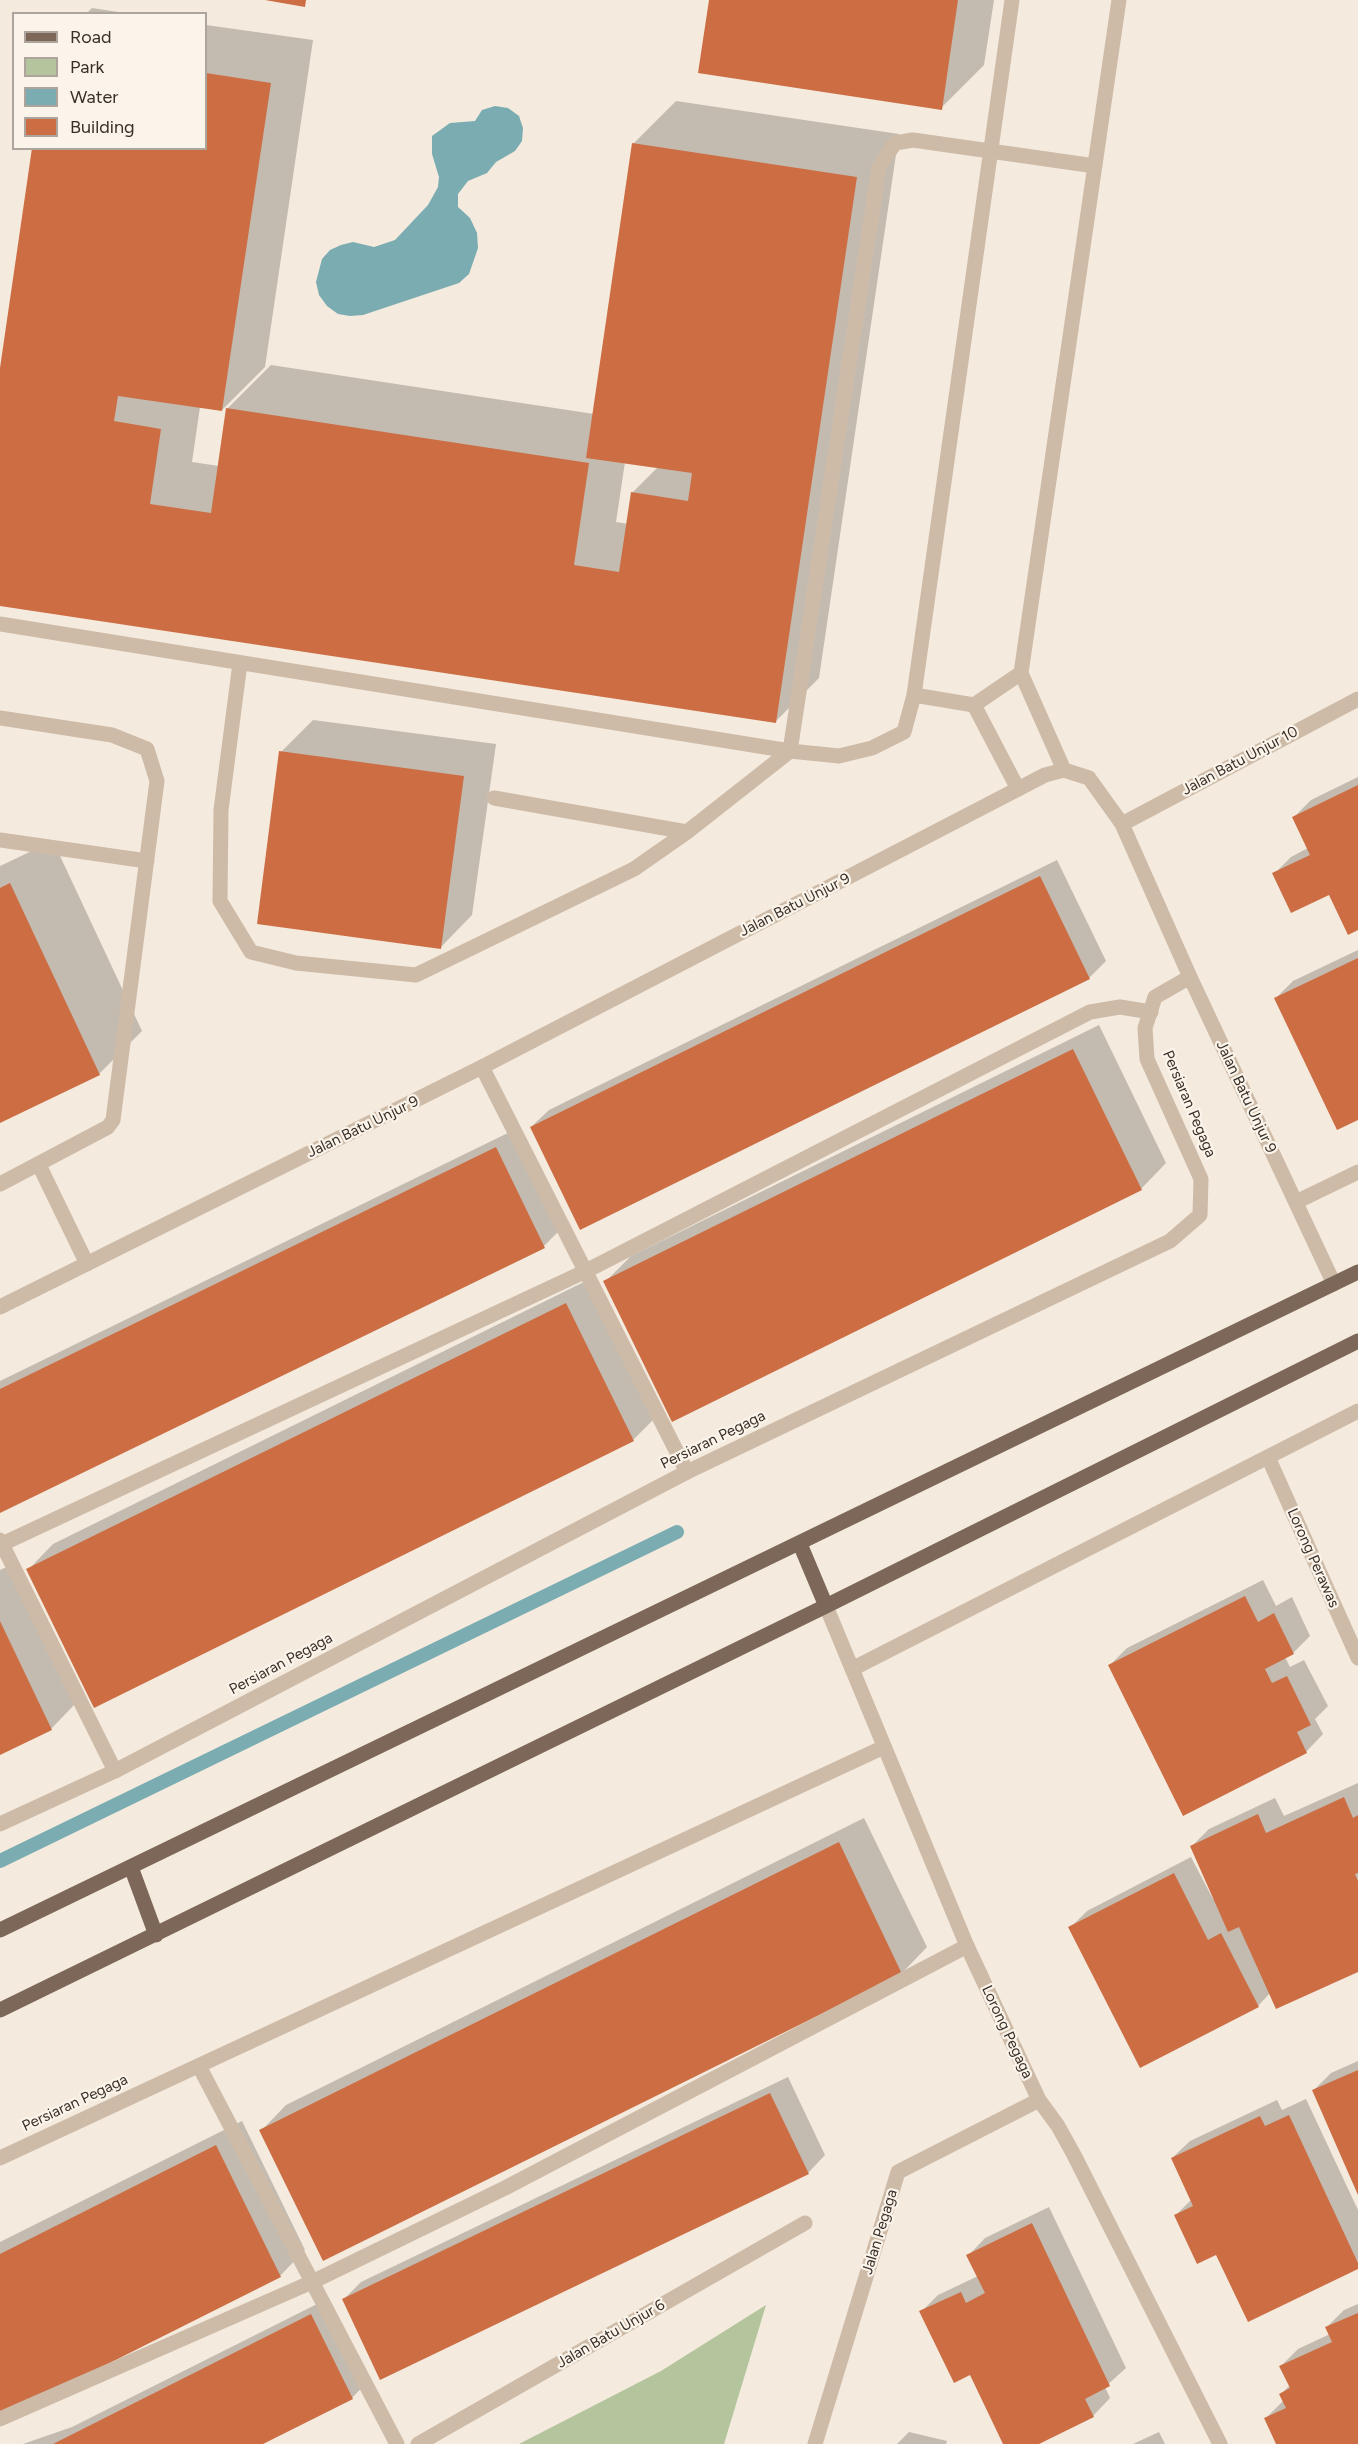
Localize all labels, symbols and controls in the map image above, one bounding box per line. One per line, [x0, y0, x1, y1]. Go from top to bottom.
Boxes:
legend [12, 12, 207, 150]
text: Road [70, 26, 111, 48]
text: Park [70, 56, 104, 78]
text: Water [70, 86, 118, 108]
text: Building [70, 116, 135, 138]
street label: Jalan Batu Unjur 10 [1179, 723, 1301, 799]
street label: Jalan Batu Unjur 9 [737, 869, 853, 941]
street label: Jalan Batu Unjur 9 [1212, 1038, 1280, 1156]
street label: Persiaran Pegaga [1158, 1048, 1220, 1160]
street label: Jalan Batu Unjur 9 [304, 1092, 422, 1162]
street label: Persiaran Pegaga [658, 1407, 768, 1473]
street label: Lorong Perawas [1283, 1506, 1343, 1610]
street label: Persiaran Pegaga [226, 1629, 336, 1699]
street label: Lorong Pegaga [978, 1983, 1036, 2081]
street label: Persiaran Pegaga [19, 2071, 131, 2135]
street label: Jalan Pegaga [859, 2187, 901, 2277]
street label: Jalan Batu Unjur 6 [554, 2296, 668, 2372]

